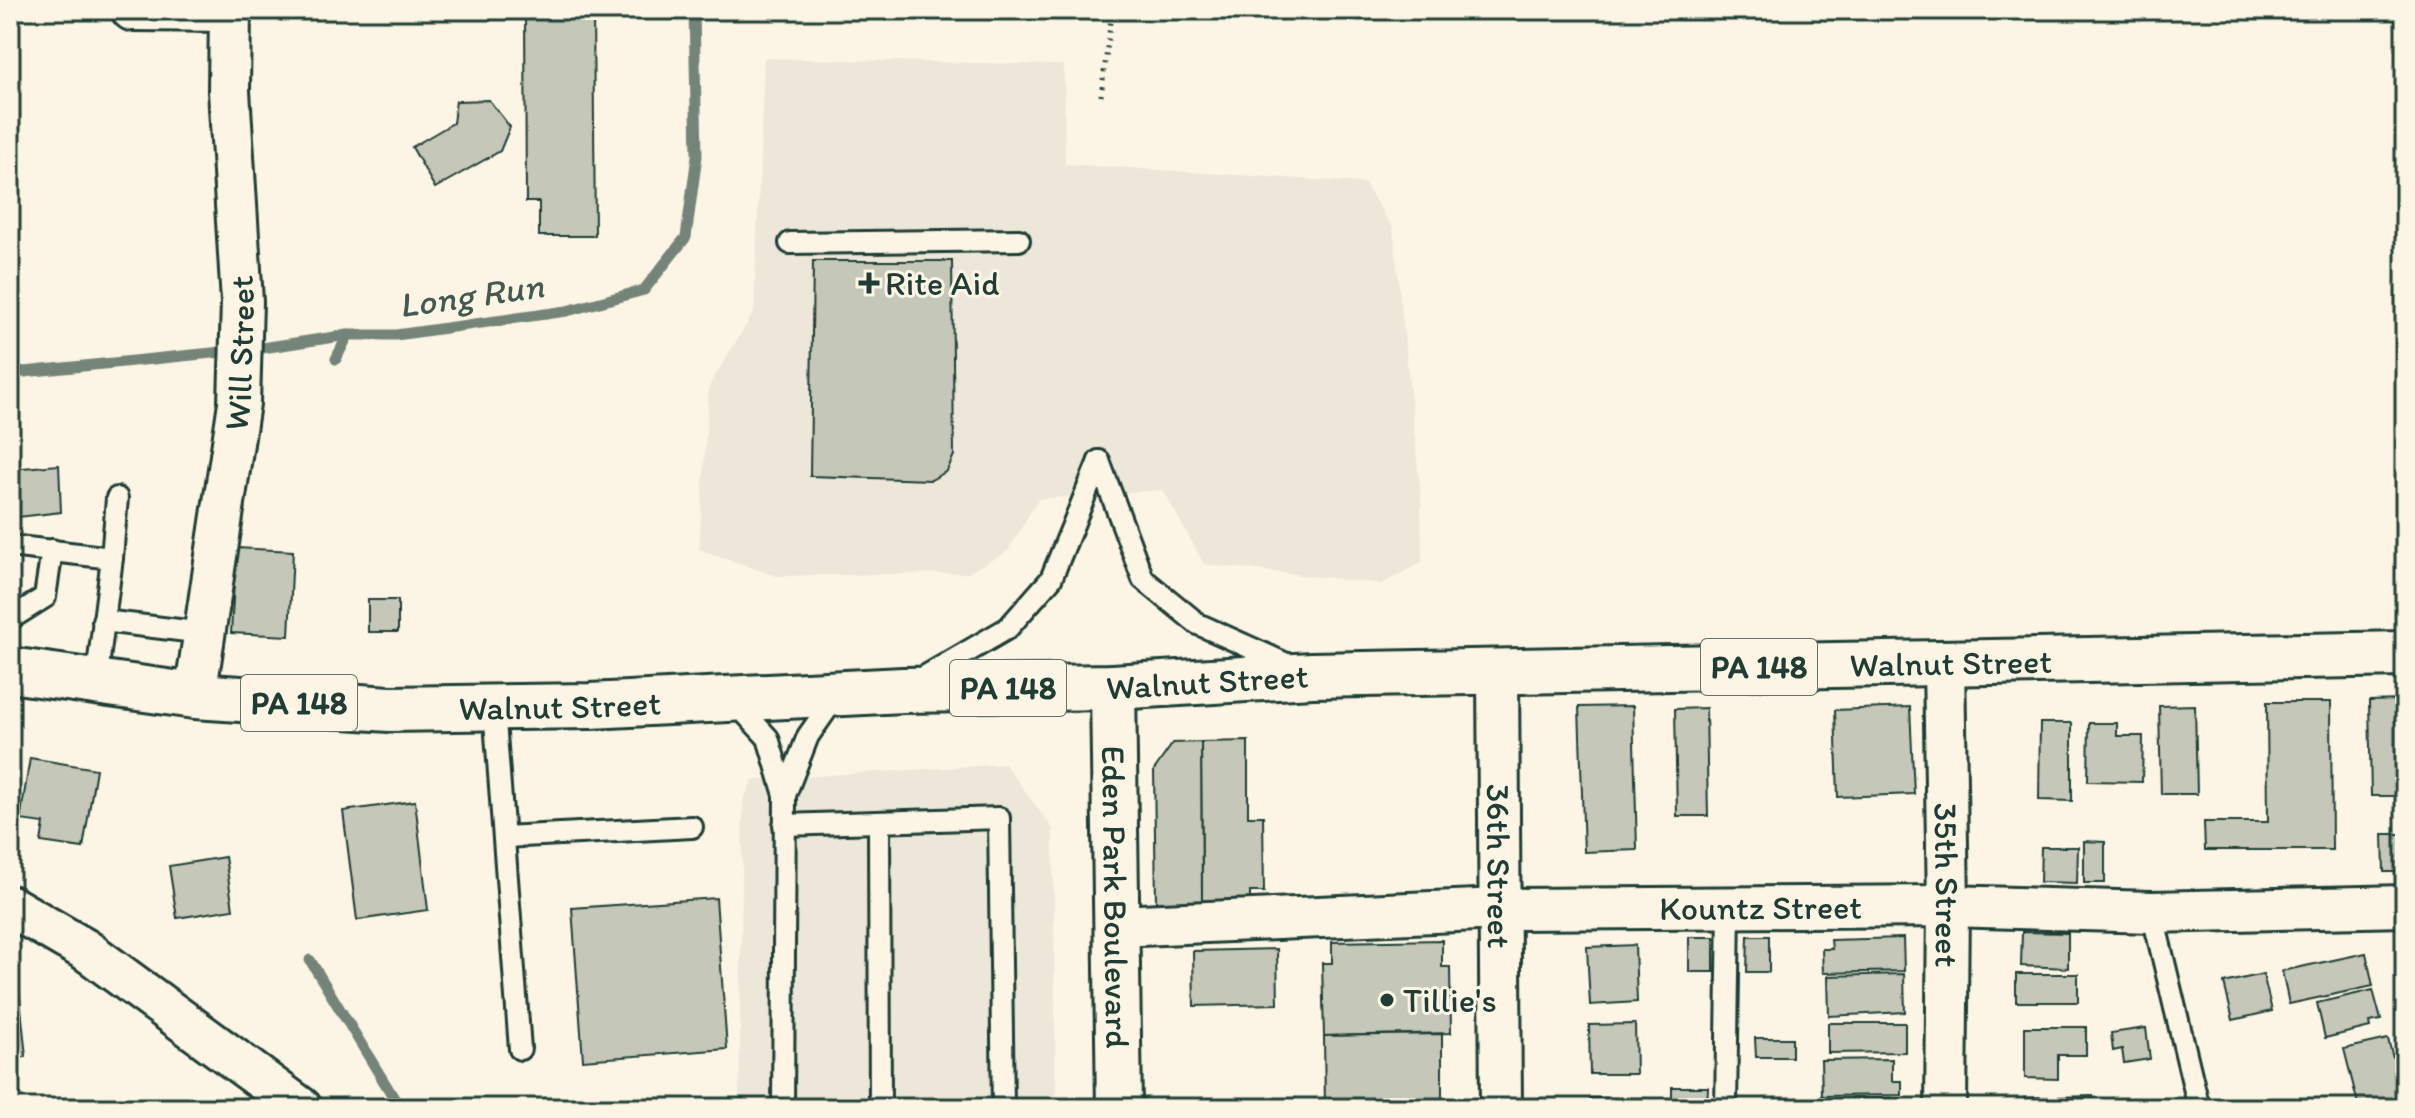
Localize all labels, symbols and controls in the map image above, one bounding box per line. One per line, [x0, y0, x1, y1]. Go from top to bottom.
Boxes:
water label: Long Run [396, 263, 547, 326]
place label: Rite Aid [885, 263, 999, 304]
street label: Will Street [215, 274, 263, 434]
marker: Rite Aid [860, 274, 878, 292]
road number: PA 148 [1701, 639, 1817, 695]
street label: Walnut Street [1849, 640, 2052, 685]
street label: Walnut Street [1105, 655, 1309, 708]
road number: PA 148 [950, 660, 1066, 716]
road number: PA 148 [241, 675, 357, 731]
street label: Walnut Street [458, 682, 662, 728]
street label: Eden Park Boulevard [1093, 745, 1139, 1049]
street label: 36th Street [1478, 783, 1520, 949]
street label: 35th Street [1926, 802, 1969, 968]
street label: Kountz Street [1659, 886, 1862, 928]
place label: Tillie's [1403, 980, 1497, 1021]
marker: Tillie's [1378, 991, 1396, 1009]

